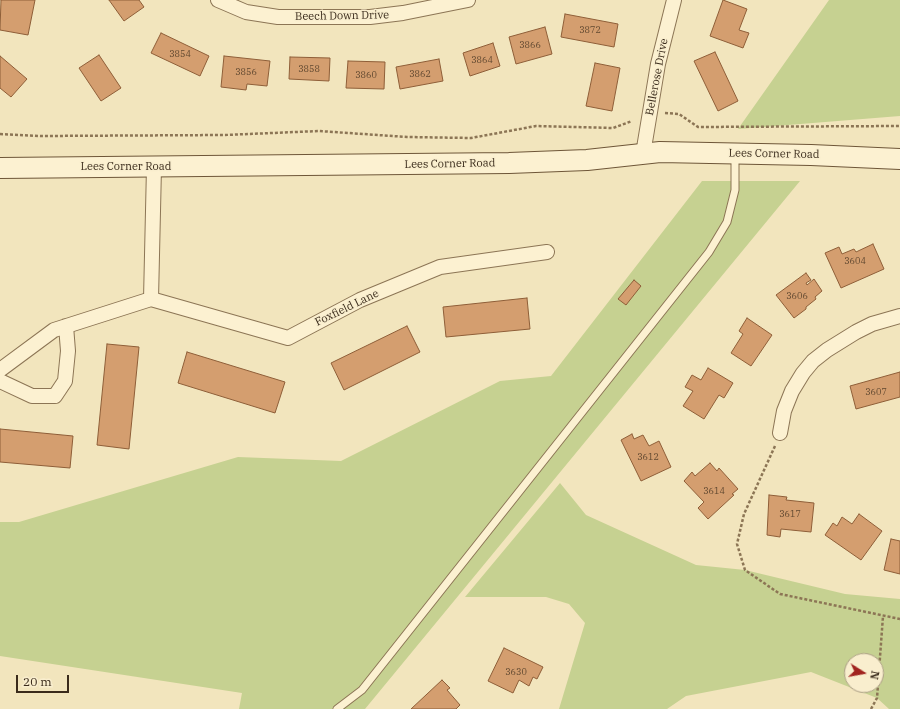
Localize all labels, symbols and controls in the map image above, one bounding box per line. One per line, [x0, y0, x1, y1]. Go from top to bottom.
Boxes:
street label: Beech Down Drive [295, 9, 389, 23]
house number: 3872 [579, 25, 601, 35]
street label: Bellerose Drive [643, 37, 671, 117]
house number: 3866 [519, 40, 541, 50]
house number: 3854 [169, 49, 191, 59]
house number: 3864 [471, 55, 493, 65]
house number: 3858 [298, 64, 320, 74]
house number: 3856 [235, 67, 257, 77]
house number: 3862 [409, 69, 431, 79]
house number: 3860 [355, 70, 377, 80]
street label: Lees Corner Road [728, 147, 820, 161]
street label: Lees Corner Road [404, 157, 496, 171]
street label: Lees Corner Road [81, 160, 171, 174]
house number: 3604 [844, 256, 866, 266]
street label: Foxfield Lane [313, 287, 381, 329]
house number: 3606 [786, 291, 808, 301]
house number: 3607 [865, 387, 887, 397]
house number: 3612 [637, 452, 659, 462]
house number: 3614 [703, 486, 725, 496]
house number: 3617 [779, 509, 801, 519]
north arrow [844, 653, 884, 693]
scale bar [18, 667, 71, 693]
house number: 3630 [505, 667, 527, 677]
text: N [867, 669, 883, 681]
text: 20 m [23, 674, 52, 689]

